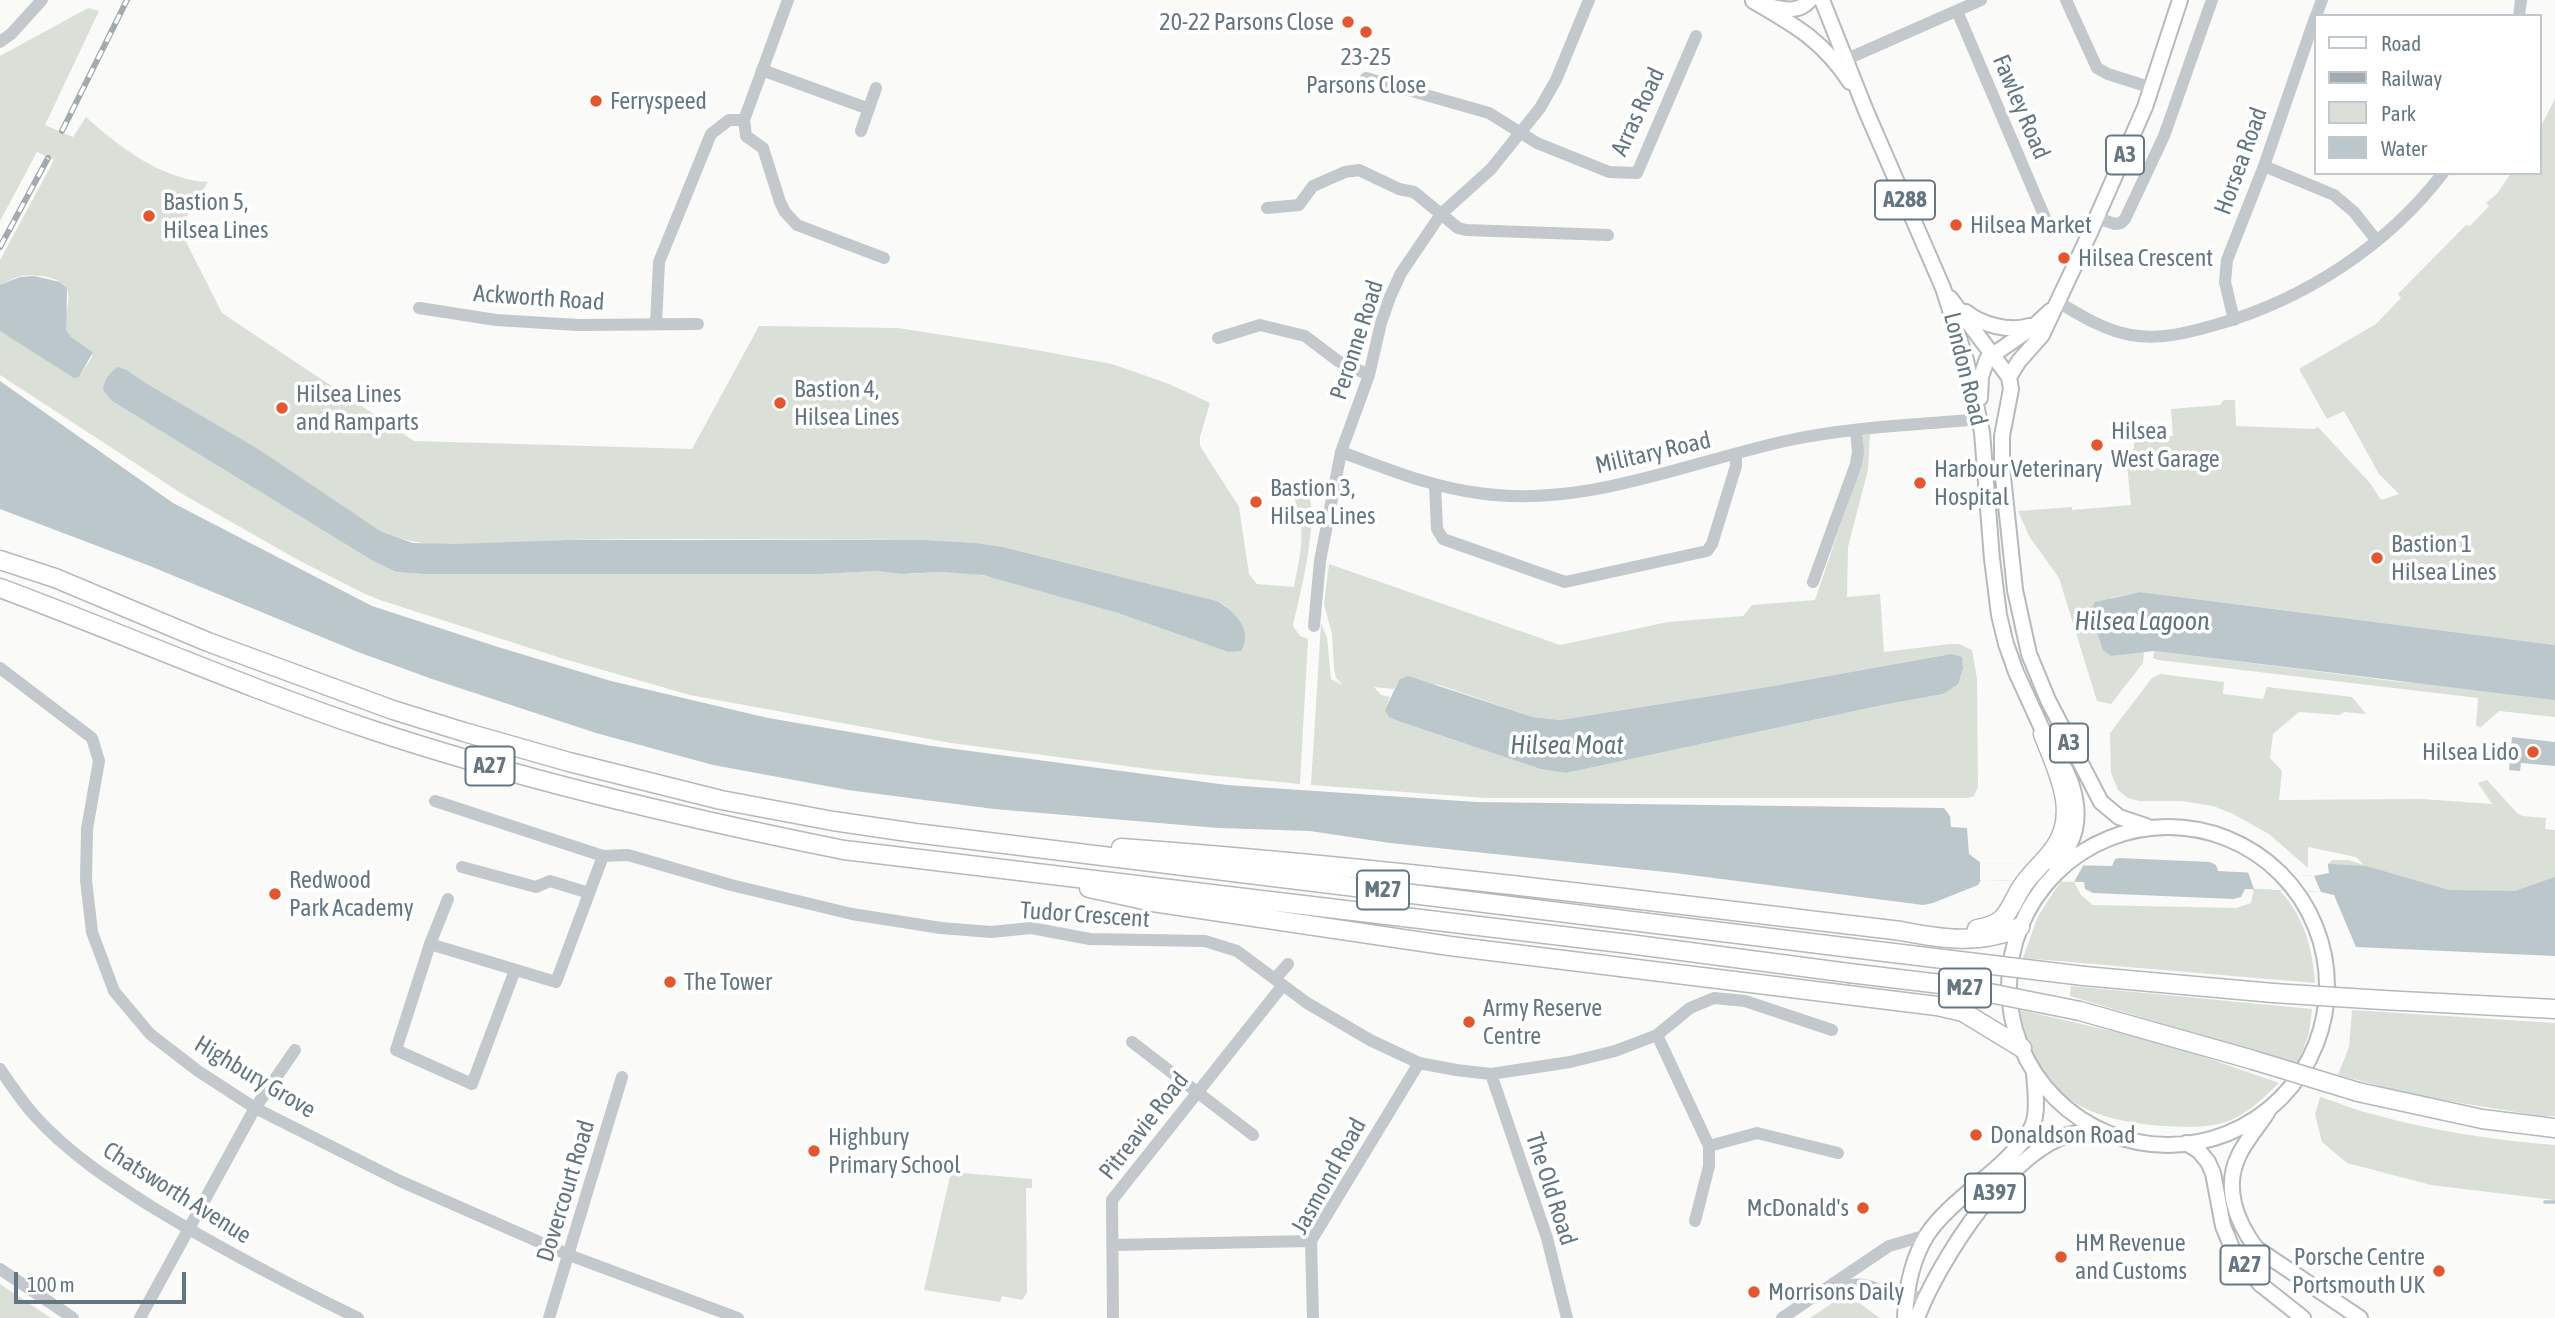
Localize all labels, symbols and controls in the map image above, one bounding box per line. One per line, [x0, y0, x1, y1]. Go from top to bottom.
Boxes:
place label: 20-22 Parsons Close [1159, 8, 1334, 36]
marker: 20-22 Parsons Close [1340, 14, 1356, 30]
legend [2314, 14, 2541, 175]
marker: 23-25 Parsons Close [1358, 24, 1374, 40]
text: Road [2381, 31, 2421, 55]
place label: 23-25 Parsons Close [1306, 43, 1426, 99]
street label: Fawley Road [1986, 51, 2056, 163]
street label: Arras Road [1605, 63, 1671, 161]
text: Railway [2381, 66, 2442, 90]
place label: Ferryspeed [610, 87, 707, 115]
marker: Ferryspeed [588, 93, 604, 109]
text: Park [2381, 101, 2416, 125]
street label: Horsea Road [2208, 103, 2274, 219]
road number: A3 [2106, 136, 2144, 174]
text: Water [2381, 136, 2427, 160]
road number: A288 [1875, 181, 1935, 220]
place label: Bastion 5, Hilsea Lines [163, 188, 268, 244]
marker: Bastion 5, Hilsea Lines [141, 208, 157, 224]
place label: Hilsea Market [1970, 211, 2092, 239]
marker: Hilsea Market [1948, 217, 1964, 233]
place label: Hilsea Crescent [2078, 244, 2213, 272]
marker: Hilsea Crescent [2056, 250, 2072, 266]
street label: Peronne Road [1324, 277, 1390, 403]
street label: Ackworth Road [473, 279, 605, 317]
street label: London Road [1937, 309, 1993, 429]
place label: Bastion 4, Hilsea Lines [794, 375, 899, 431]
place label: Hilsea Lines and Ramparts [296, 380, 419, 436]
marker: Bastion 4, Hilsea Lines [772, 395, 788, 411]
marker: Hilsea Lines and Ramparts [274, 400, 290, 416]
place label: Hilsea West Garage [2111, 417, 2220, 473]
street label: Military Road [1592, 426, 1714, 480]
marker: Hilsea West Garage [2089, 437, 2105, 453]
place label: Harbour Veterinary Hospital [1934, 455, 2103, 511]
place label: Bastion 3, Hilsea Lines [1270, 474, 1375, 530]
marker: Harbour Veterinary Hospital [1912, 475, 1928, 491]
marker: Bastion 3, Hilsea Lines [1248, 494, 1264, 510]
place label: Bastion 1 Hilsea Lines [2391, 530, 2496, 586]
marker: Bastion 1 Hilsea Lines [2369, 550, 2385, 566]
water label: Hilsea Lagoon [2074, 606, 2210, 638]
road number: A3 [2050, 723, 2088, 762]
water label: Hilsea Moat [1510, 730, 1624, 762]
place label: Hilsea Lido [2422, 738, 2519, 766]
marker: Hilsea Lido [2525, 744, 2541, 760]
road number: A27 [466, 746, 514, 786]
place label: Redwood Park Academy [289, 866, 414, 922]
road number: M27 [1357, 870, 1409, 909]
marker: Redwood Park Academy [267, 886, 283, 902]
street label: Tudor Crescent [1019, 896, 1151, 934]
place label: The Tower [684, 968, 772, 996]
road number: M27 [1939, 968, 1991, 1007]
marker: The Tower [662, 974, 678, 990]
place label: Army Reserve Centre [1483, 994, 1602, 1050]
marker: Army Reserve Centre [1461, 1014, 1477, 1030]
street label: Highbury Grove [189, 1030, 321, 1124]
street label: Pitreavie Road [1093, 1067, 1195, 1185]
street label: Jasmond Road [1285, 1113, 1373, 1239]
street label: Dovercourt Road [531, 1117, 601, 1265]
place label: Donaldson Road [1990, 1121, 2136, 1149]
place label: Highbury Primary School [828, 1123, 961, 1179]
marker: Donaldson Road [1968, 1127, 1984, 1143]
street label: The Old Road [1519, 1129, 1583, 1249]
street label: Chatsworth Avenue [98, 1136, 256, 1250]
marker: Highbury Primary School [806, 1143, 822, 1159]
road number: A397 [1965, 1174, 2025, 1212]
place label: McDonald's [1747, 1194, 1849, 1222]
marker: McDonald's [1855, 1200, 1871, 1216]
place label: HM Revenue and Customs [2075, 1229, 2187, 1285]
place label: Porsche Centre Portsmouth UK [2292, 1243, 2425, 1299]
road number: A27 [2220, 1246, 2270, 1284]
marker: HM Revenue and Customs [2053, 1249, 2069, 1265]
scale bar [18, 1258, 189, 1302]
marker: Porsche Centre Portsmouth UK [2431, 1263, 2447, 1279]
text: 100 m [27, 1272, 75, 1296]
place label: Morrisons Daily [1768, 1278, 1904, 1306]
marker: Morrisons Daily [1746, 1284, 1762, 1300]

